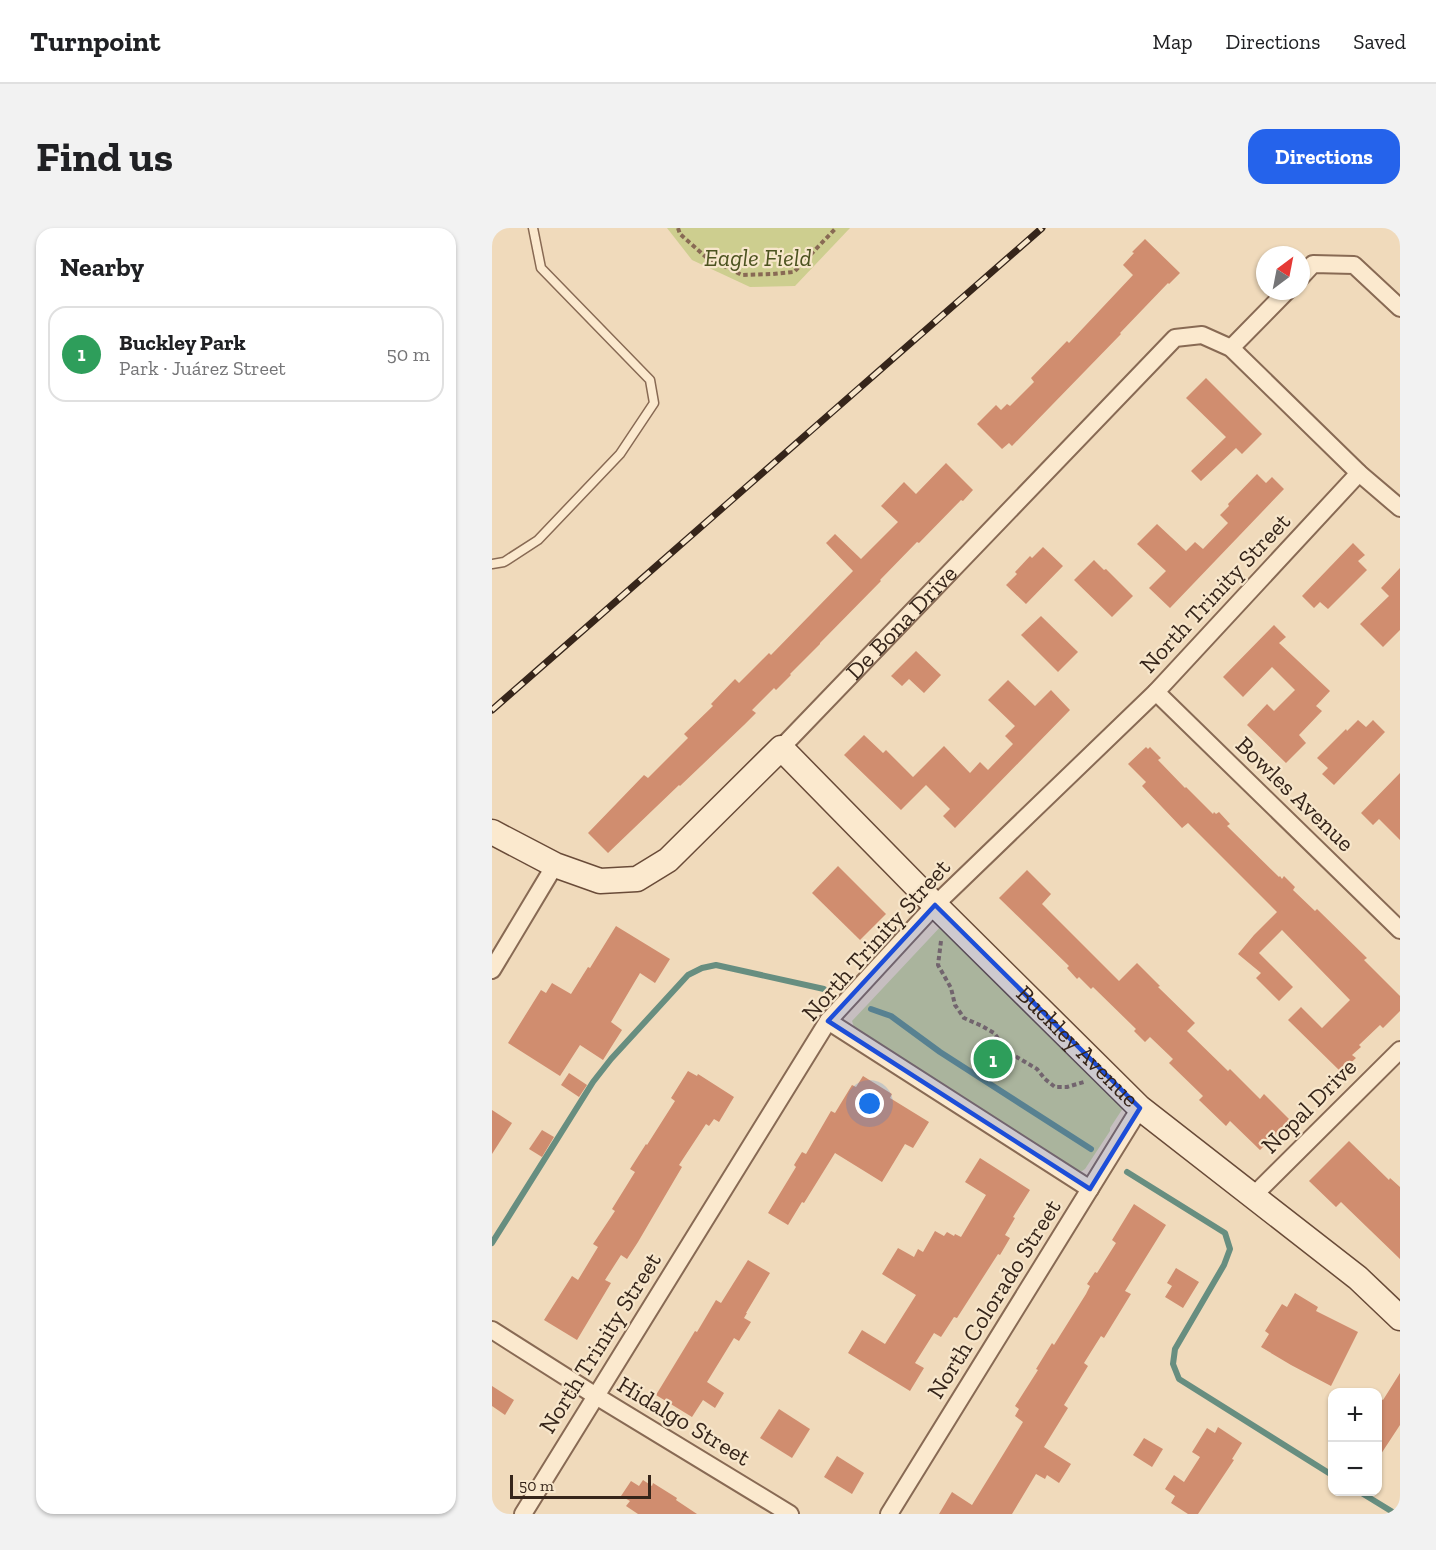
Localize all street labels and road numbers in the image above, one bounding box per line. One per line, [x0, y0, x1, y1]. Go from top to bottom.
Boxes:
street label: North Trinity Street [1133, 507, 1296, 679]
street label: De Bona Drive [840, 559, 963, 686]
street label: Bowles Avenue [1230, 730, 1361, 857]
street label: North Trinity Street [795, 853, 956, 1027]
street label: Buckley Avenue [1010, 979, 1145, 1113]
street label: Nopal Drive [1255, 1052, 1362, 1159]
street label: North Colorado Street [920, 1194, 1067, 1404]
street label: North Trinity Street [532, 1247, 667, 1439]
street label: Hidalgo Street [612, 1369, 756, 1472]

